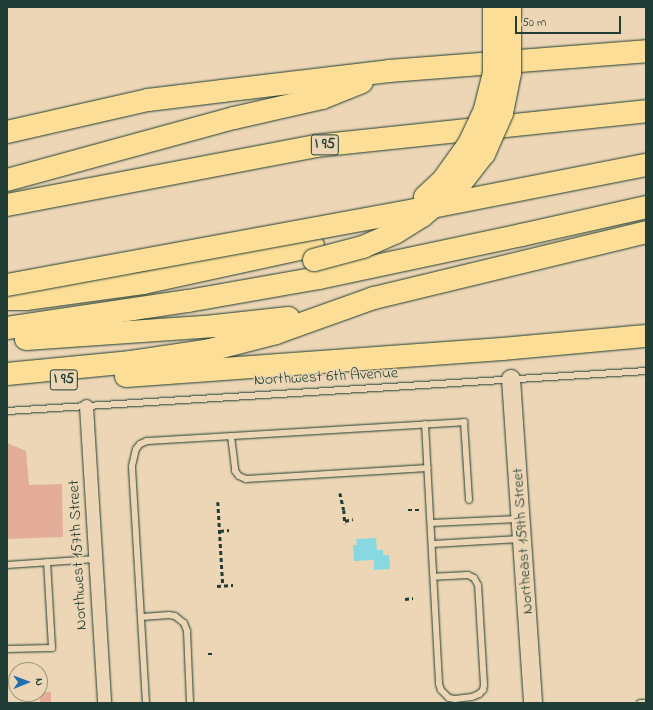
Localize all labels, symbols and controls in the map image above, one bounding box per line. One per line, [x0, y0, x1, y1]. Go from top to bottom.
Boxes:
scale bar [517, 8, 623, 34]
text: 50 m [522, 14, 546, 32]
road number: I 95 [310, 132, 340, 158]
street label: Northwest 6th Avenue [254, 364, 398, 390]
road number: I 95 [49, 367, 79, 393]
street label: Northeast 159th Street [508, 467, 538, 615]
street label: Northwest 157th Street [64, 479, 92, 631]
north arrow [8, 662, 48, 702]
text: N [31, 678, 47, 686]

